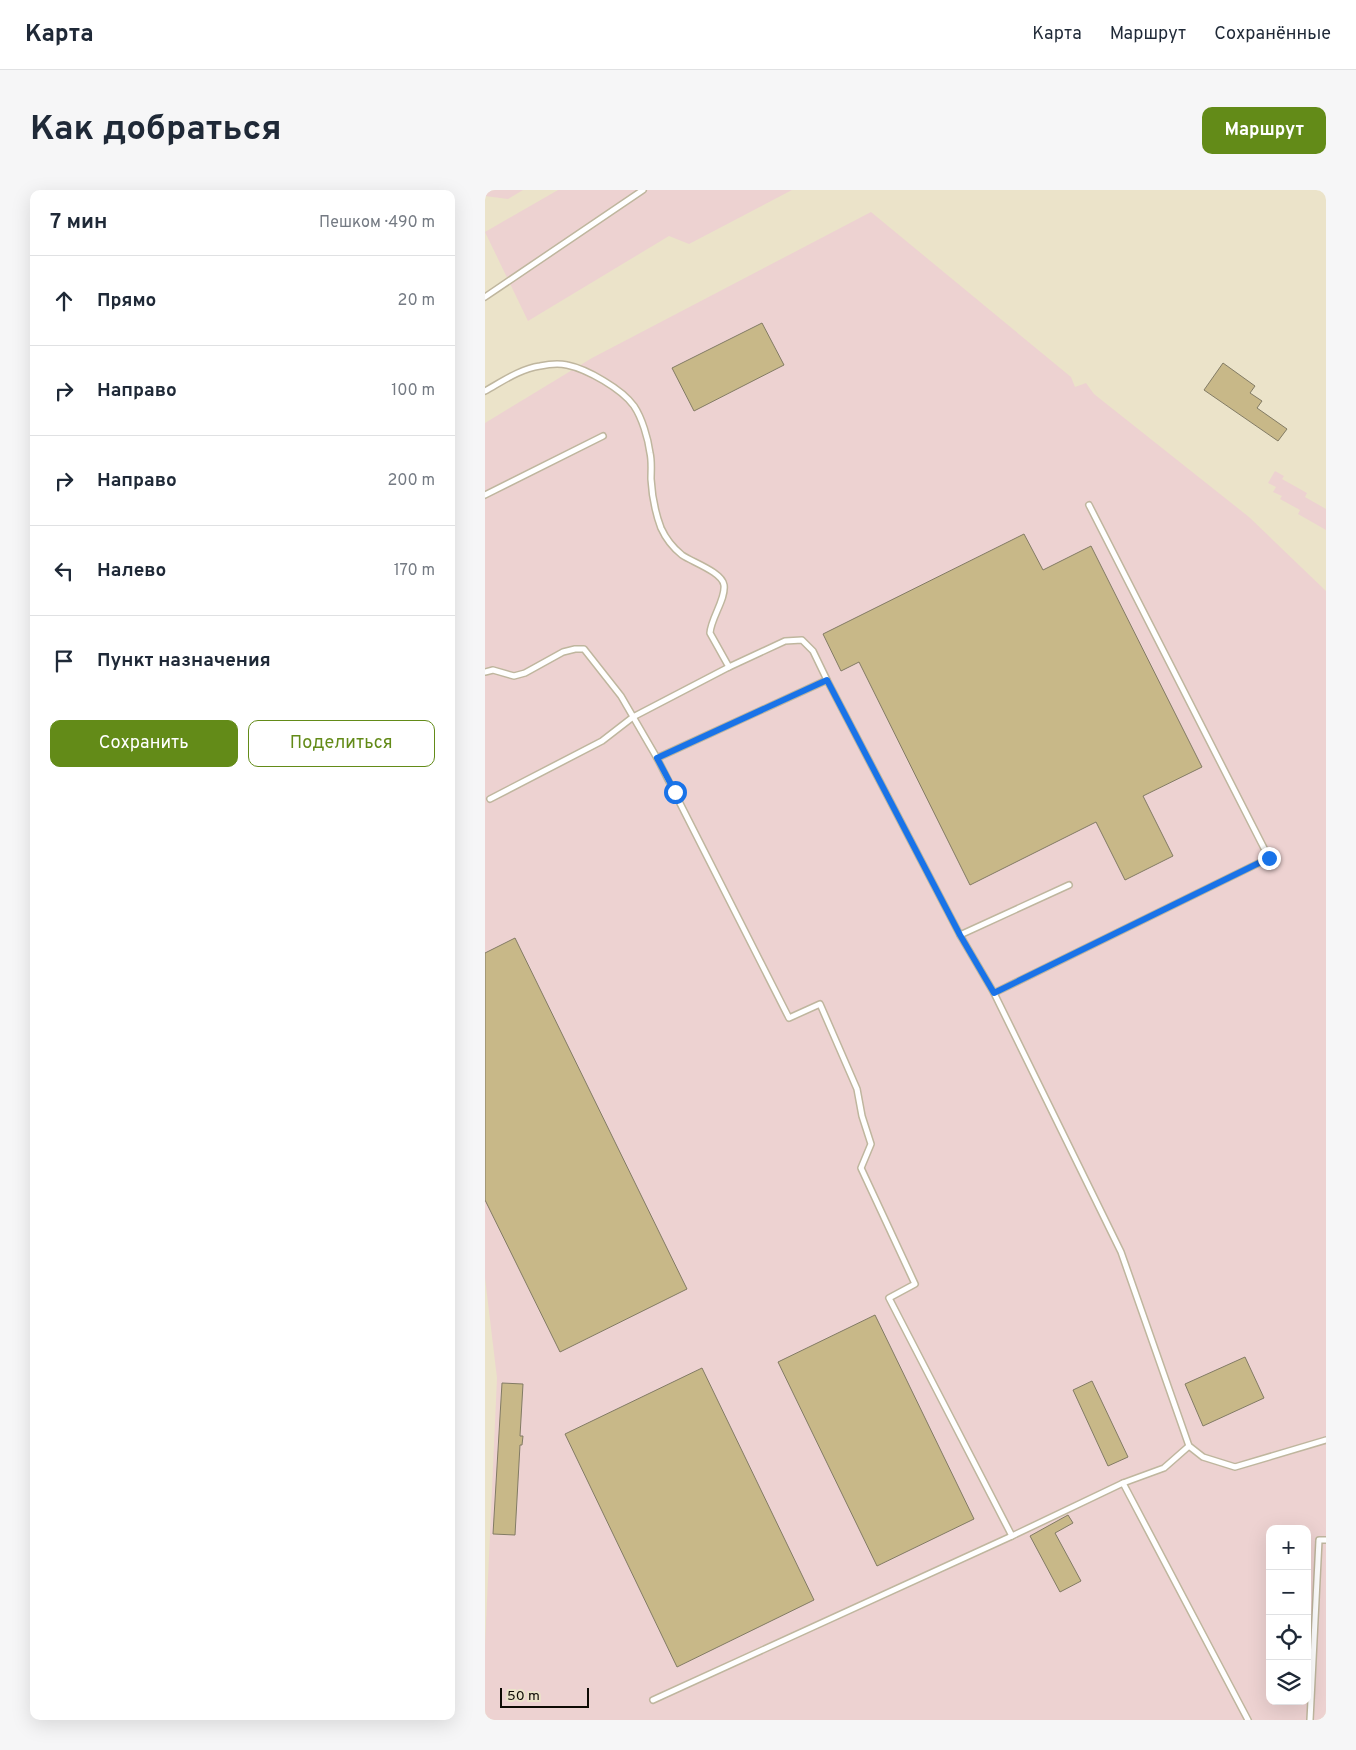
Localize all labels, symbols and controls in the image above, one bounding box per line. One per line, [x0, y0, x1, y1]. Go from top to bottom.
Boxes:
text: Карта [25, 20, 94, 50]
text: Карта [1032, 23, 1082, 46]
text: Маршрут [1110, 23, 1186, 46]
text: Сохранённые [1214, 23, 1331, 46]
button: Маршрут [1202, 107, 1326, 154]
text: Как добраться [30, 108, 282, 152]
text: 7 мин [50, 209, 107, 236]
text: Пешком · 490 m [319, 213, 435, 233]
icon: ahead [50, 287, 78, 315]
text: Прямо [97, 289, 156, 313]
text: 20 m [398, 291, 435, 311]
icon: right [50, 377, 78, 405]
text: Направо [97, 379, 177, 403]
text: 100 m [391, 381, 435, 401]
icon: right [50, 467, 78, 495]
text: Направо [97, 469, 177, 493]
text: 200 m [387, 471, 435, 491]
icon: left [50, 557, 78, 585]
text: Налево [97, 559, 166, 583]
text: 170 m [394, 561, 435, 581]
icon: arrive [50, 647, 78, 675]
text: Пункт назначения [97, 649, 271, 673]
button: Сохранить [50, 720, 238, 767]
button: Поделиться [248, 720, 435, 767]
route start [664, 781, 687, 804]
route end [1258, 847, 1281, 870]
map controls [1266, 1525, 1311, 1705]
button: + [1266, 1525, 1311, 1570]
button: − [1266, 1570, 1311, 1615]
button: locate [1266, 1615, 1311, 1660]
button: layers [1266, 1660, 1311, 1705]
scale bar [500, 1685, 589, 1708]
text: 50 m [507, 1688, 540, 1705]

